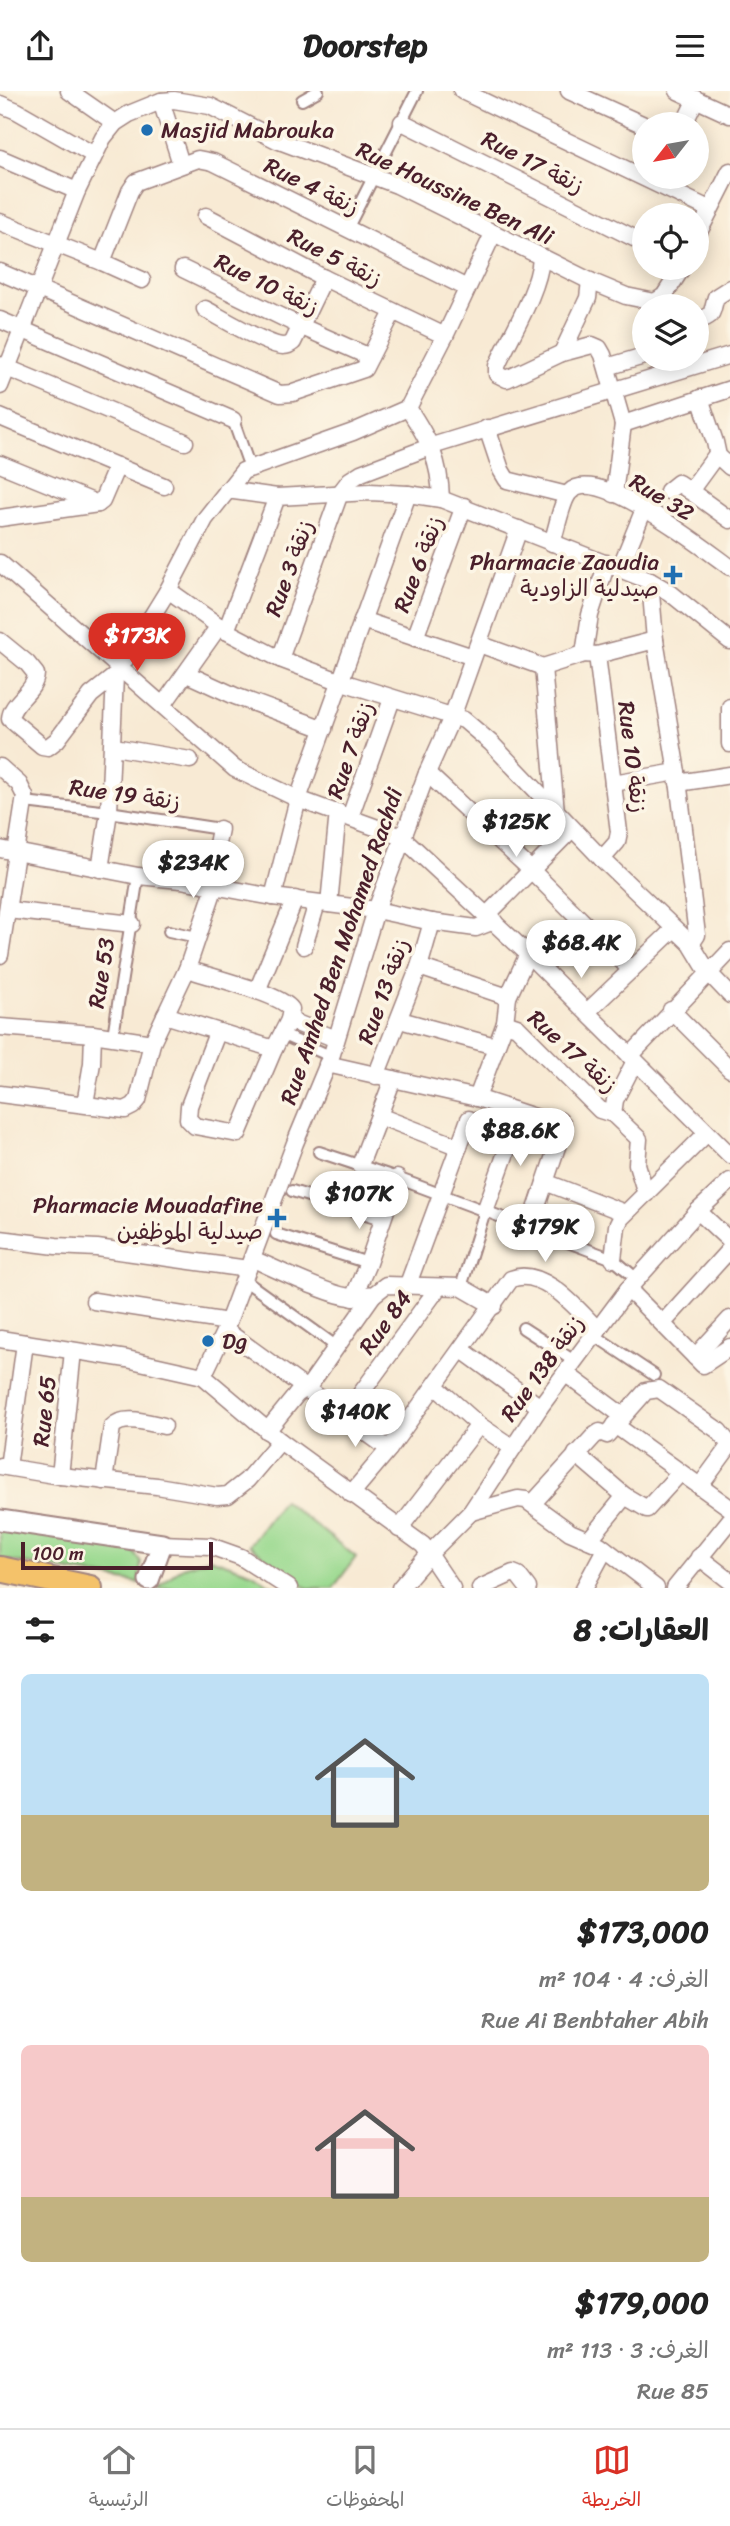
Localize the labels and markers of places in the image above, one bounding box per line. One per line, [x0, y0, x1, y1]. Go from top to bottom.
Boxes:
place label: Masjid Mabrouka [161, 110, 334, 151]
marker: Masjid Mabrouka [139, 122, 155, 138]
place label: Pharmacie Zaoudia صيدلية الزاودية [469, 542, 659, 609]
marker: Pharmacie Zaoudia صيدلية الزاودية [665, 567, 681, 583]
pin: $173K [88, 613, 186, 673]
pin: $125K [467, 799, 565, 859]
pin: $234K [144, 841, 242, 900]
pin: $68.4K [524, 921, 638, 980]
pin: $88.6K [463, 1109, 577, 1168]
pin: $107K [310, 1171, 408, 1231]
place label: Pharmacie Mouadafine صيدلية الموظفين [33, 1185, 263, 1252]
pin: $179K [496, 1205, 594, 1264]
marker: Pharmacie Mouadafine صيدلية الموظفين [269, 1210, 285, 1226]
place label: Dg [222, 1321, 248, 1362]
marker: Dg [200, 1333, 216, 1349]
pin: $140K [306, 1389, 404, 1449]

